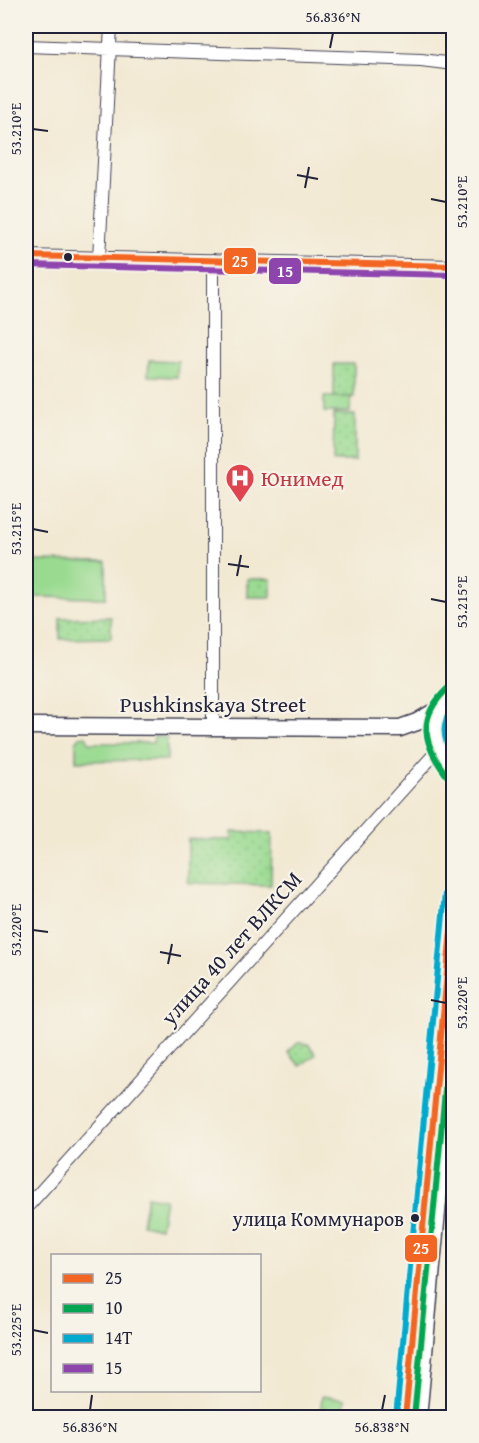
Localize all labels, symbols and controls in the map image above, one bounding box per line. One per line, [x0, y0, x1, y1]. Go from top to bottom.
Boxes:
text: 56.836°N [306, 6, 361, 27]
text: 53.210°E [5, 102, 26, 155]
text: 53.210°E [451, 175, 472, 228]
line badge: 25 [223, 247, 257, 275]
text: 25 [232, 249, 248, 273]
unlabelled marker [62, 251, 74, 263]
line badge: 15 [268, 257, 302, 285]
text: 15 [277, 259, 293, 283]
hospital icon: Юнимед [224, 462, 256, 504]
place label: Юнимед [261, 462, 344, 494]
text: 53.215°E [5, 502, 26, 555]
text: 53.215°E [451, 575, 472, 628]
street label: Pushkinskaya Street [120, 688, 306, 720]
street label: улица 40 лет ВЛКСМ [152, 864, 309, 1033]
text: 53.220°E [5, 903, 26, 956]
text: 53.220°E [451, 976, 472, 1029]
place label: улица Коммунаров [231, 1204, 404, 1233]
marker: улица Коммунаров [409, 1212, 421, 1224]
line badge: 25 [404, 1234, 438, 1263]
text: 25 [413, 1236, 429, 1260]
legend [51, 1254, 261, 1392]
text: 25 [105, 1264, 122, 1291]
text: 10 [105, 1294, 123, 1321]
text: 53.225°E [5, 1303, 26, 1356]
text: 14Т [105, 1324, 132, 1351]
text: 15 [105, 1354, 122, 1381]
text: 56.836°N [63, 1416, 118, 1437]
text: 56.838°N [355, 1416, 410, 1437]

